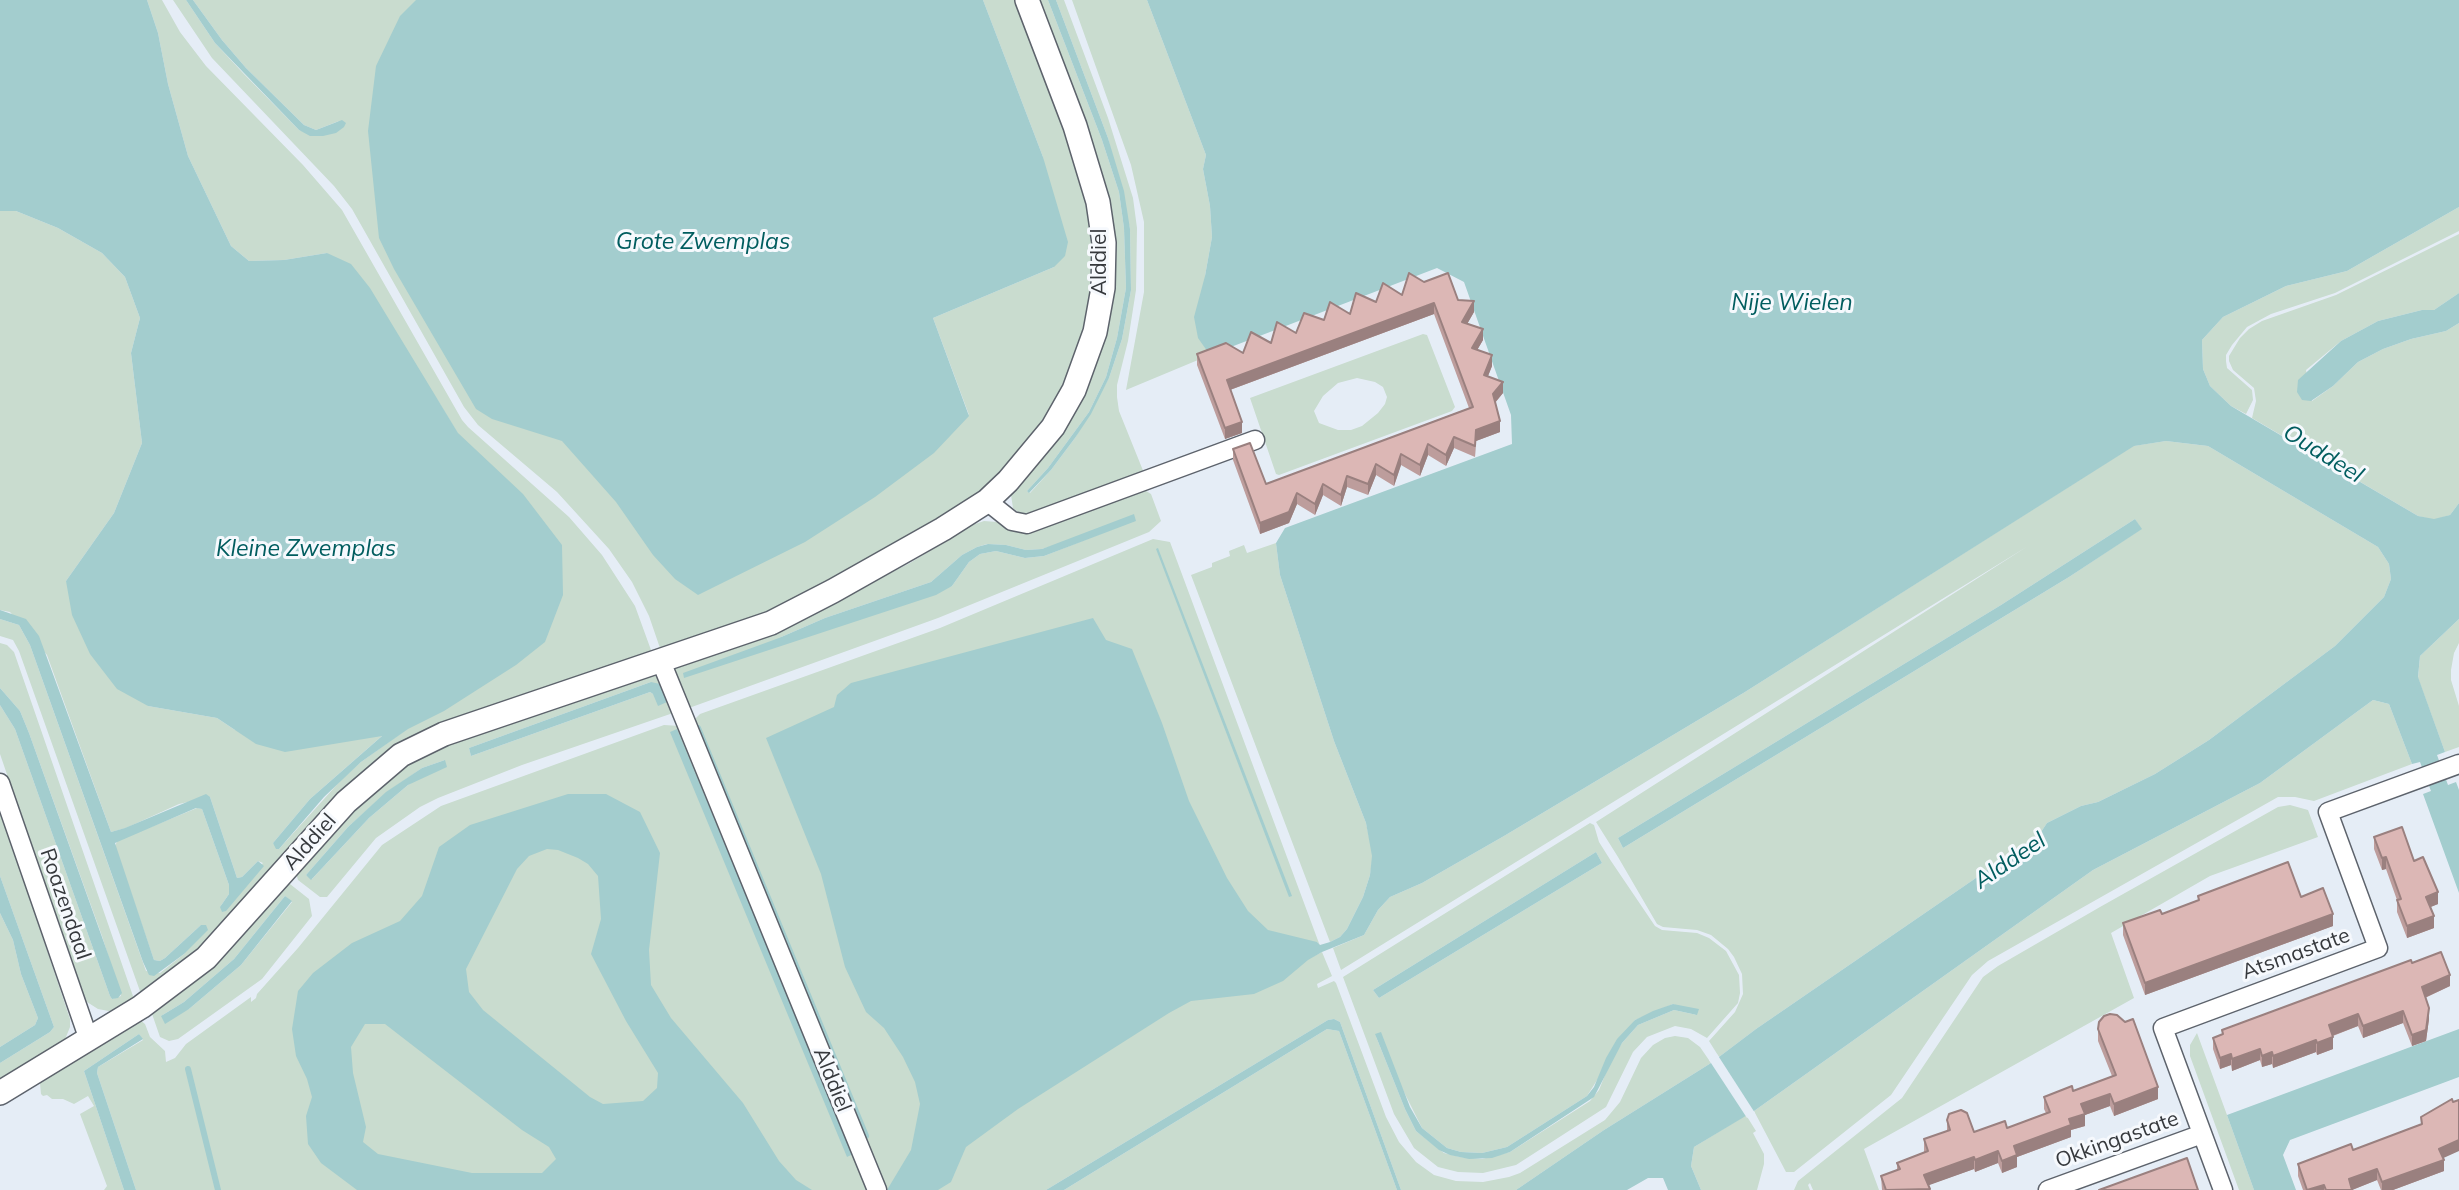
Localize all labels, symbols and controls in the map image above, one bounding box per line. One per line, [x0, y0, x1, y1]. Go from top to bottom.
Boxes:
water label: Grote Zwemplas [616, 228, 790, 256]
street label: Alddiel [1087, 228, 1113, 296]
water label: Nije Wielen [1731, 289, 1853, 317]
water label: Ouddeel [2278, 419, 2368, 489]
water label: Kleine Zwemplas [216, 535, 396, 563]
street label: Alddiel [278, 809, 342, 875]
water label: Alddeel [1969, 827, 2051, 895]
street label: Roazendaal [34, 845, 96, 963]
street label: Atsmastate [2239, 923, 2353, 985]
street label: Alddiel [808, 1044, 856, 1116]
street label: Okkingastate [2052, 1106, 2182, 1174]

